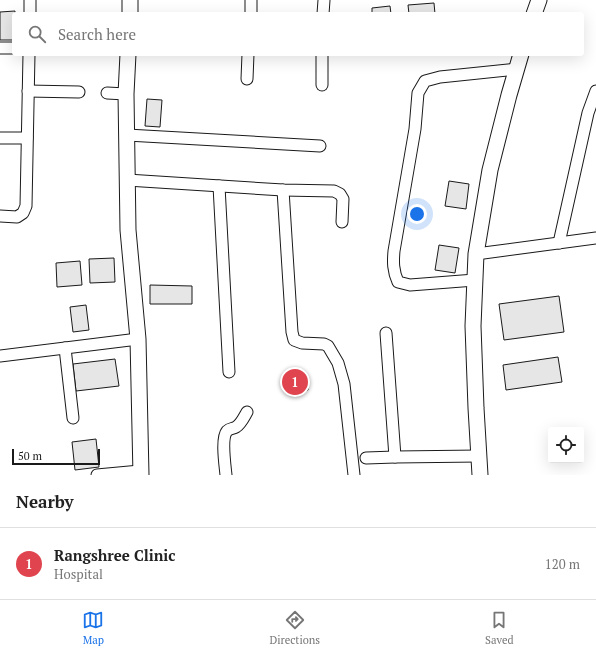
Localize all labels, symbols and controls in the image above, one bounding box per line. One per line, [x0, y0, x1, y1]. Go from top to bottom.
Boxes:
search box [12, 12, 584, 56]
icon: search [26, 23, 48, 45]
text: Search here [58, 24, 136, 44]
your location [407, 204, 427, 224]
pin: 1 [282, 367, 308, 397]
map controls [548, 427, 584, 463]
button: locate [548, 427, 584, 463]
scale bar [12, 447, 100, 466]
text: 50 m [18, 449, 42, 463]
text: Nearby [16, 490, 74, 513]
text: Rangshree Clinic [54, 545, 176, 565]
text: 1 [25, 555, 33, 573]
text: 120 m [545, 555, 580, 573]
text: Hospital [54, 565, 103, 583]
tab: Map [82, 609, 104, 647]
tab: Directions [269, 609, 320, 647]
tab: Saved [485, 609, 514, 647]

